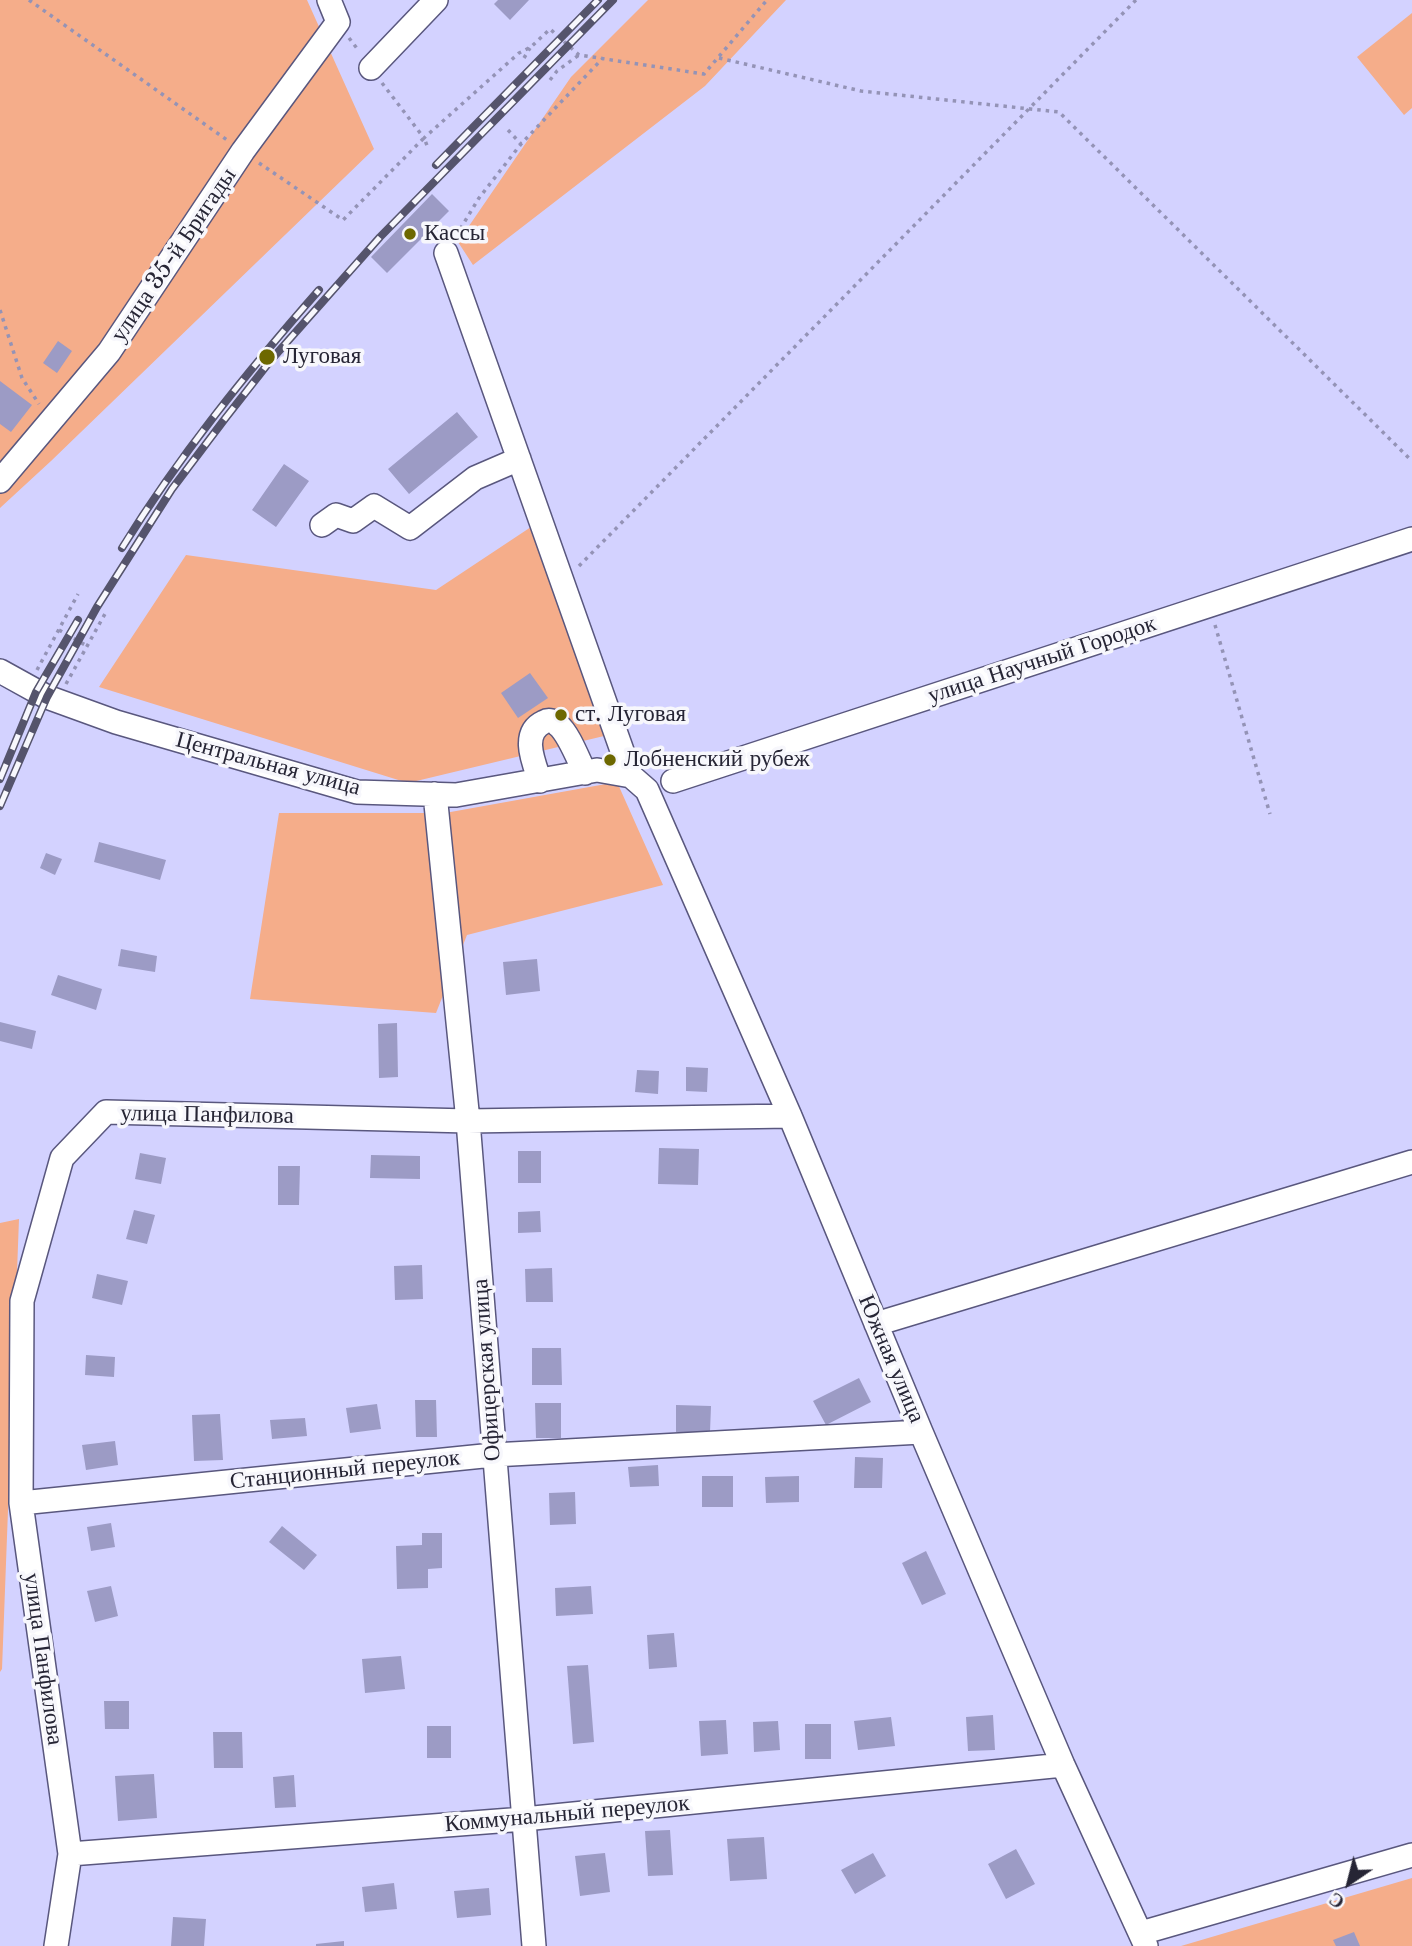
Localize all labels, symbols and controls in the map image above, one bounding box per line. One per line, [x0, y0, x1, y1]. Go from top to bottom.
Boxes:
street label: улица 35-й Бригады [106, 163, 242, 347]
place label: Кассы [424, 220, 485, 248]
marker: Кассы [402, 226, 418, 242]
place label: Луговая [283, 343, 361, 371]
marker: Луговая [257, 347, 277, 367]
street label: улица Научный Городок [924, 610, 1160, 710]
place label: ст. Луговая [575, 701, 686, 729]
marker: ст. Луговая [553, 707, 569, 723]
street label: Центральная улица [173, 726, 363, 802]
place label: Лобненский рубеж [624, 746, 810, 774]
marker: Лобненский рубеж [602, 752, 618, 768]
street label: улица Панфилова [120, 1100, 294, 1130]
street label: Офицерская улица [467, 1278, 507, 1462]
street label: Южная улица [852, 1291, 930, 1427]
street label: Станционный переулок [229, 1444, 461, 1496]
street label: улица Панфилова [17, 1571, 69, 1747]
street label: Коммунальный переулок [444, 1790, 690, 1838]
north arrow [1314, 1848, 1384, 1918]
text: С [1324, 1887, 1349, 1914]

